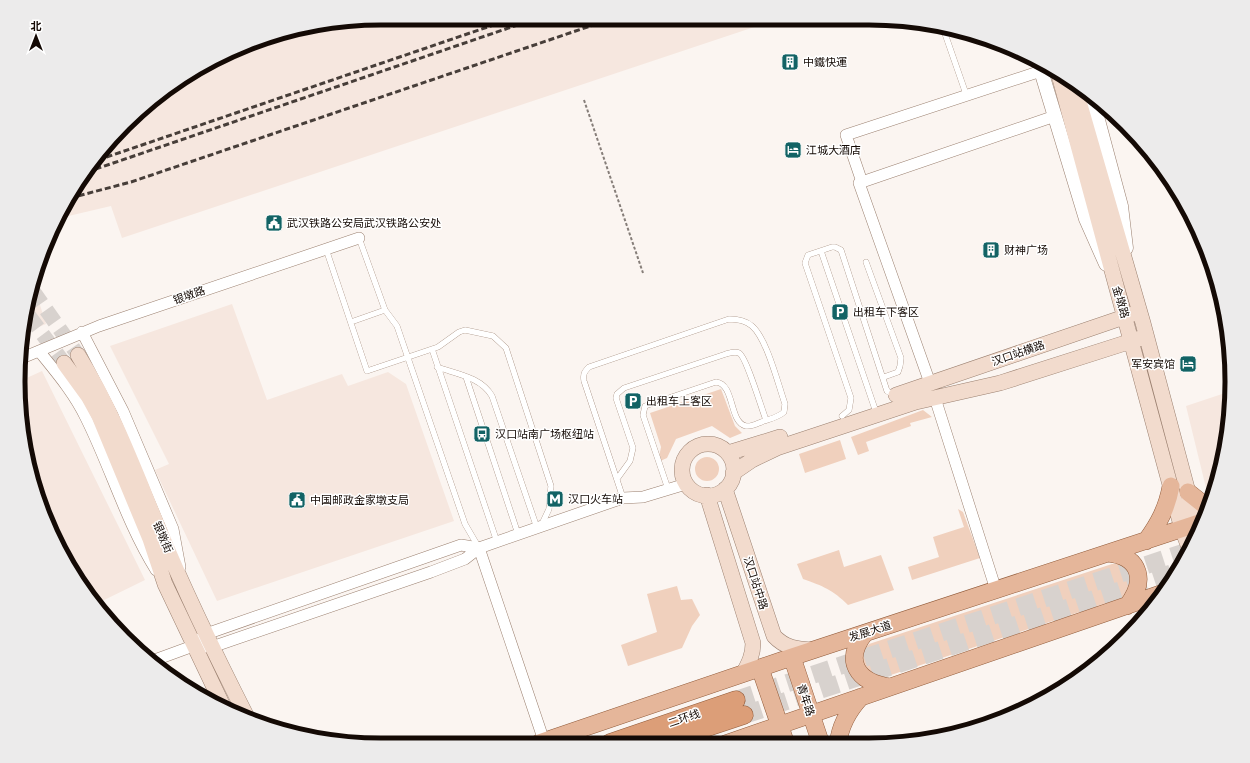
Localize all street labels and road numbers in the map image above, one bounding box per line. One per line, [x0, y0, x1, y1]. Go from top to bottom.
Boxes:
street label: 银墩路 [171, 284, 207, 307]
street label: 金墩路 [1110, 284, 1131, 320]
street label: 汉口站横路 [990, 338, 1046, 369]
street label: 银墩街 [150, 519, 175, 555]
street label: 汉口站中路 [741, 555, 770, 611]
street label: 发展大道 [847, 618, 893, 644]
street label: 青年路 [794, 682, 817, 718]
street label: 二环线 [666, 707, 702, 730]

